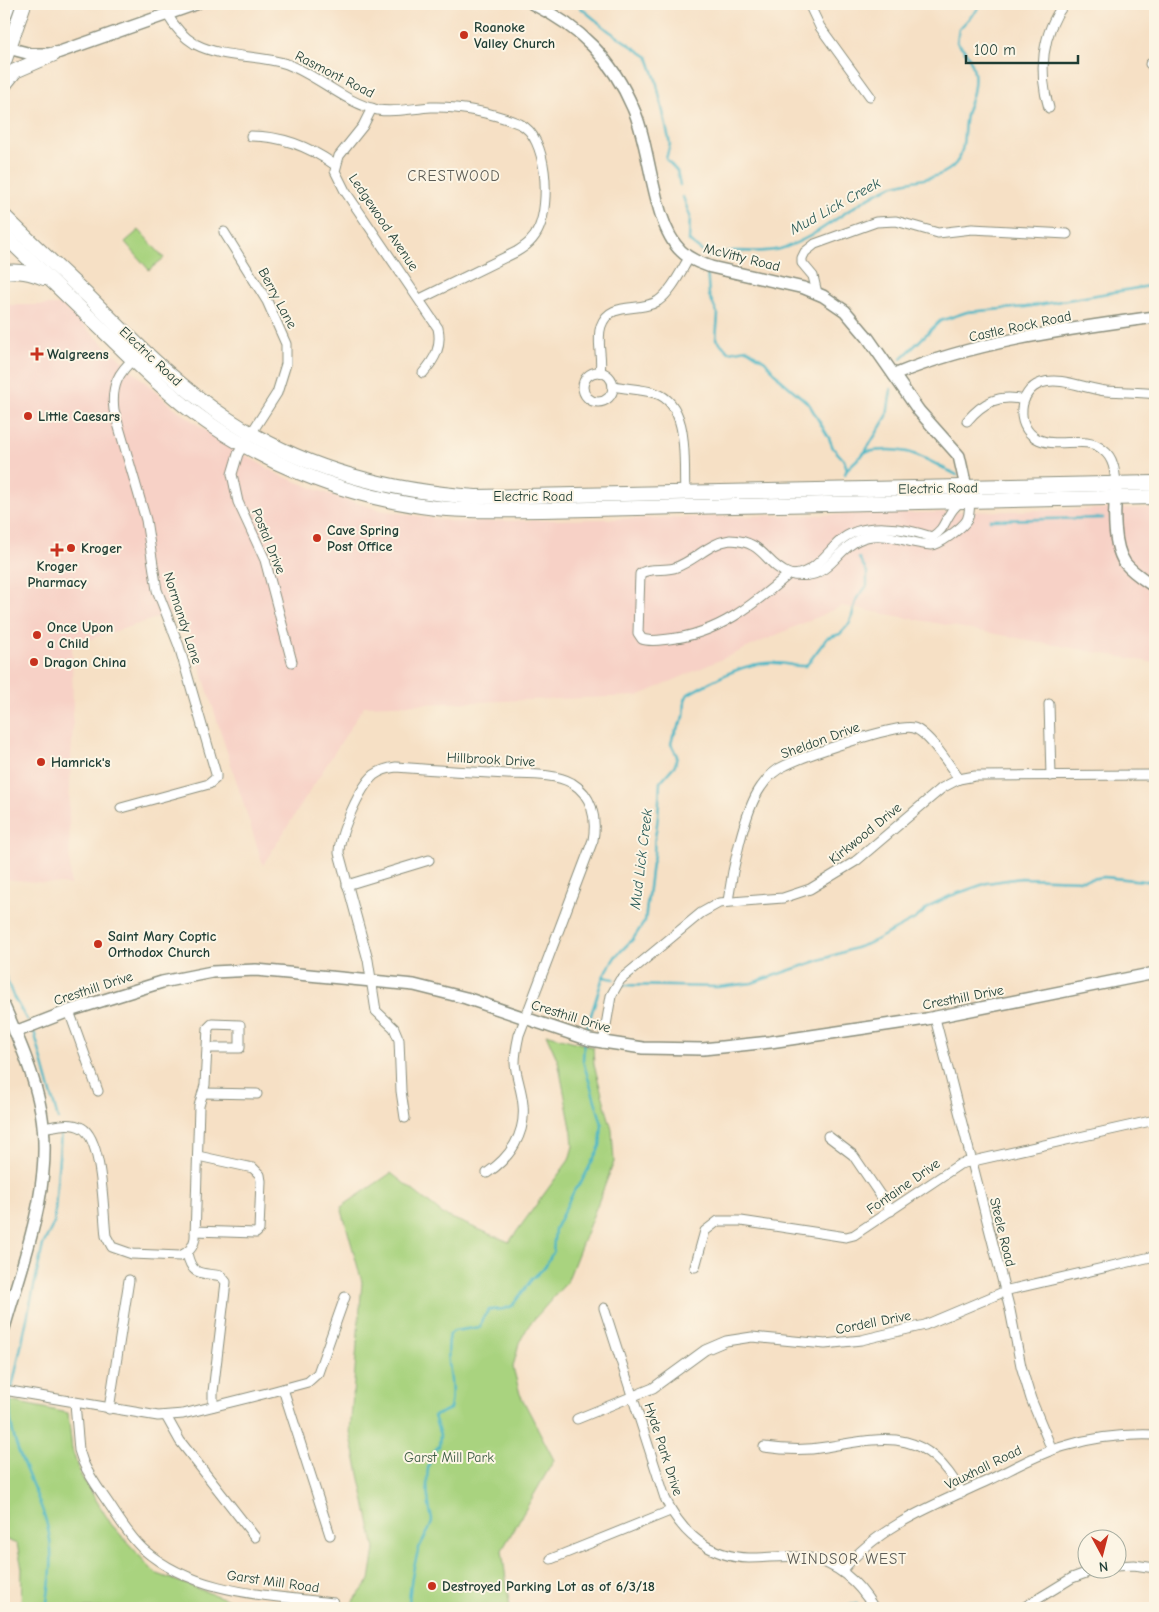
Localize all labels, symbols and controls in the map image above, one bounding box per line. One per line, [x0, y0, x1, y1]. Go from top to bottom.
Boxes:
place label: Roanoke Valley Church [474, 19, 555, 52]
marker: Roanoke Valley Church [458, 29, 470, 41]
scale bar [966, 32, 1079, 64]
text: 100 m [974, 41, 1016, 59]
street label: Rasmont Road [292, 47, 377, 102]
district label: CRESTWOOD [407, 167, 501, 185]
street label: Ledgewood Avenue [345, 171, 422, 274]
water label: Mud Lick Creek [786, 173, 884, 239]
street label: McVitty Road [702, 240, 782, 275]
street label: Berry Lane [254, 265, 301, 332]
street label: Castle Rock Road [967, 307, 1073, 346]
street label: Electric Road [116, 323, 186, 390]
place label: Walgreens [47, 346, 109, 363]
marker: Walgreens [31, 348, 43, 360]
place label: Little Caesars [38, 408, 120, 425]
marker: Little Caesars [22, 410, 34, 422]
street label: Electric Road [898, 479, 978, 498]
street label: Electric Road [493, 488, 573, 505]
street label: Postal Drive [248, 506, 289, 576]
place label: Cave Spring Post Office [327, 522, 399, 555]
marker: Cave Spring Post Office [311, 532, 323, 544]
place label: Kroger [81, 540, 122, 557]
marker: Kroger [65, 542, 77, 554]
marker: Kroger Pharmacy [51, 544, 63, 556]
place label: Kroger Pharmacy [27, 558, 87, 591]
street label: Normandy Lane [160, 570, 205, 666]
place label: Once Upon a Child [47, 619, 113, 652]
marker: Once Upon a Child [31, 629, 43, 641]
place label: Dragon China [44, 654, 126, 671]
marker: Dragon China [28, 656, 40, 668]
street label: Sheldon Drive [778, 718, 862, 763]
street label: Hillbrook Drive [446, 749, 536, 770]
place label: Hamrick's [51, 754, 111, 771]
marker: Hamrick's [35, 756, 47, 768]
street label: Kirkwood Drive [826, 799, 905, 868]
water label: Mud Lick Creek [626, 807, 656, 911]
place label: Saint Mary Coptic Orthodox Church [108, 928, 217, 961]
marker: Saint Mary Coptic Orthodox Church [92, 938, 104, 950]
street label: Cresthill Drive [51, 968, 135, 1009]
street label: Cresthill Drive [921, 981, 1005, 1014]
street label: Cresthill Drive [529, 996, 613, 1037]
street label: Fontaine Drive [863, 1155, 943, 1218]
street label: Steele Road [986, 1196, 1019, 1268]
street label: Cordell Drive [834, 1307, 912, 1338]
street label: Hyde Park Drive [640, 1400, 687, 1498]
street label: Vauxhall Road [942, 1442, 1024, 1493]
park label: Garst Mill Park [404, 1449, 494, 1466]
north arrow [1076, 1530, 1126, 1580]
district label: WINDSOR WEST [787, 1550, 907, 1568]
text: N [1098, 1557, 1109, 1575]
street label: Garst Mill Road [226, 1567, 320, 1596]
place label: Destroyed Parking Lot as of 6/3/18 [442, 1578, 655, 1595]
marker: Destroyed Parking Lot as of 6/3/18 [426, 1580, 438, 1592]

